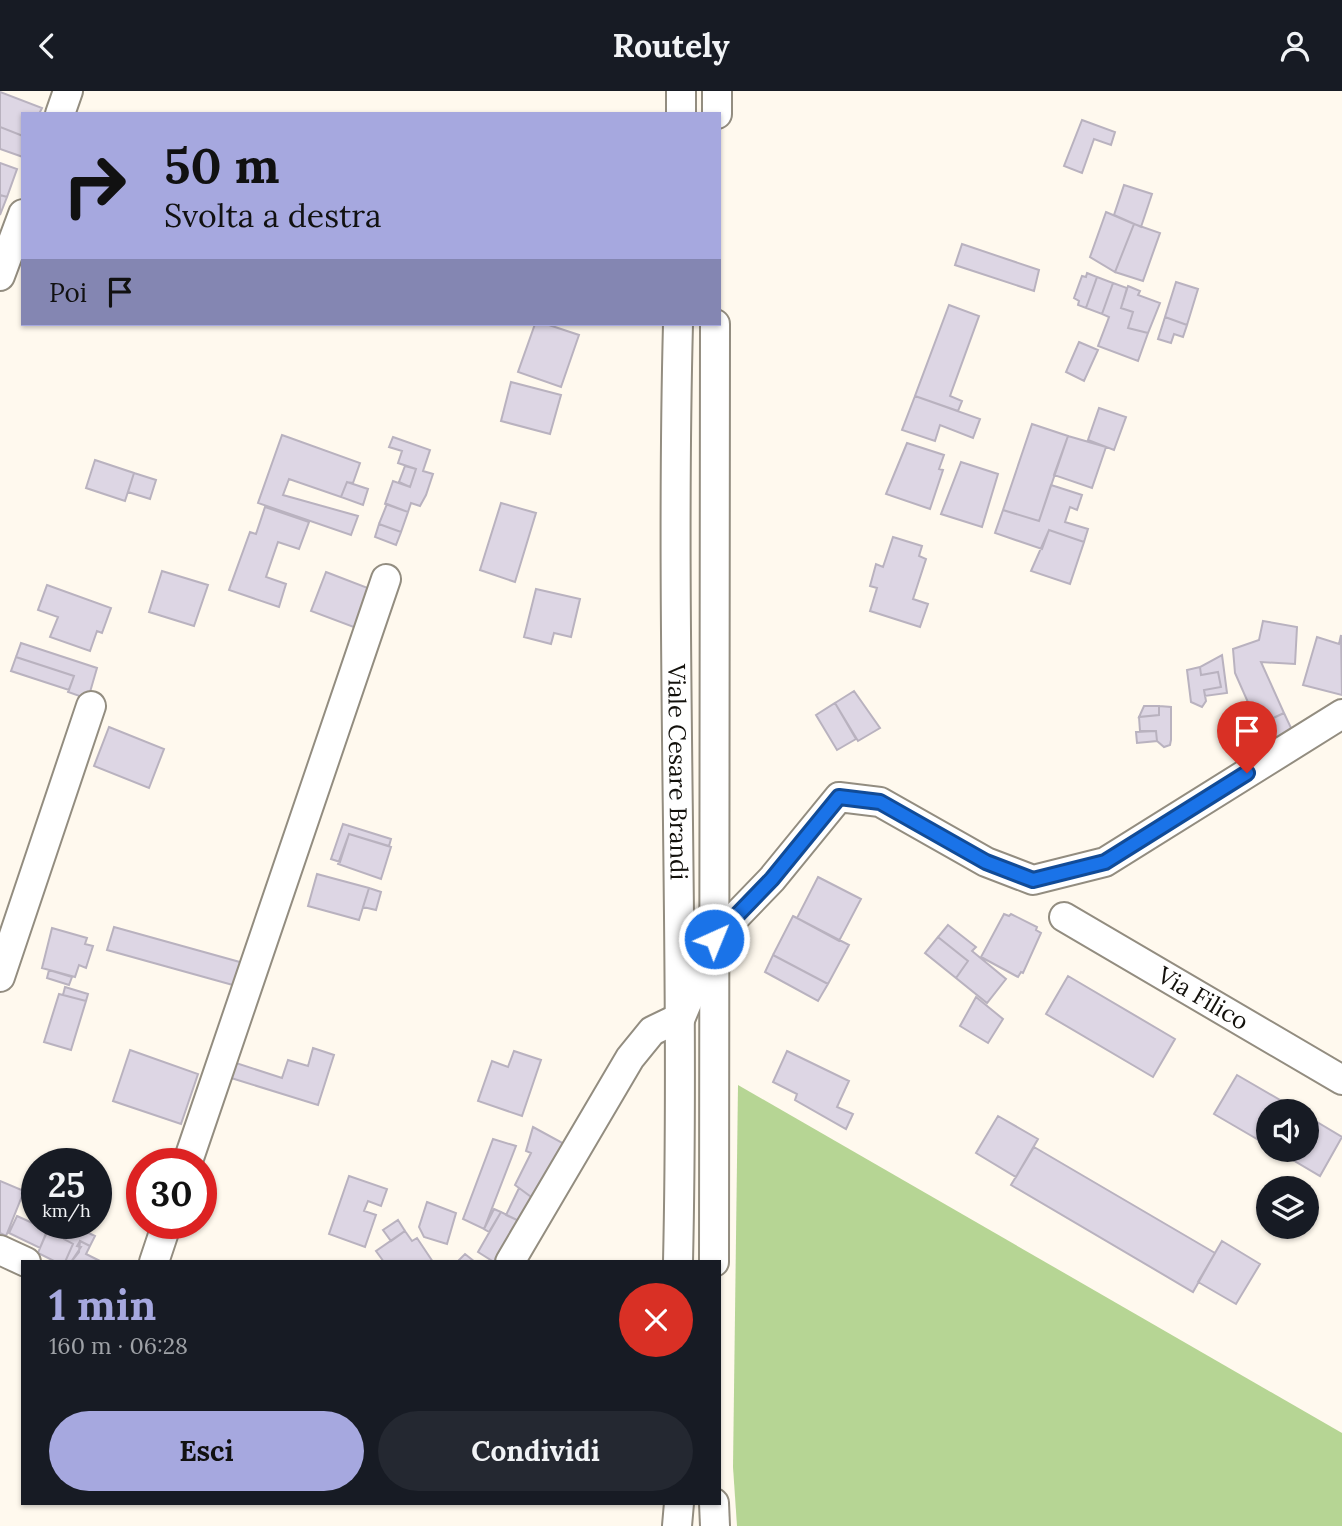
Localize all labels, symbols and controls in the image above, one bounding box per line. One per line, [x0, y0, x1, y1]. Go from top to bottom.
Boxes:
text: Routely [612, 25, 730, 66]
icon: back [28, 27, 66, 65]
icon: person [1276, 27, 1314, 65]
text: 50 m [164, 134, 280, 196]
icon: right [49, 140, 140, 231]
text: Svolta a destra [164, 195, 381, 236]
icon: arrive [101, 273, 139, 311]
text: Poi [49, 276, 87, 309]
street label: Viale Cesare Brandi [661, 663, 695, 880]
pin [1217, 701, 1277, 773]
icon: arrive [1228, 712, 1266, 750]
position arrow [677, 902, 751, 976]
street label: Via Filico [1151, 959, 1254, 1037]
map controls [1256, 1099, 1319, 1239]
button: sound [1256, 1099, 1319, 1162]
speed limit sign: 30 [126, 1148, 217, 1239]
text: 25 [48, 1162, 85, 1207]
button: layers [1256, 1176, 1319, 1239]
text: km/h [42, 1199, 91, 1222]
text: 1 min [49, 1278, 156, 1332]
button: close [619, 1283, 693, 1357]
text: 160 m · 06:28 [49, 1331, 188, 1360]
button: Esci [49, 1411, 364, 1491]
button: Condividi [378, 1411, 693, 1491]

